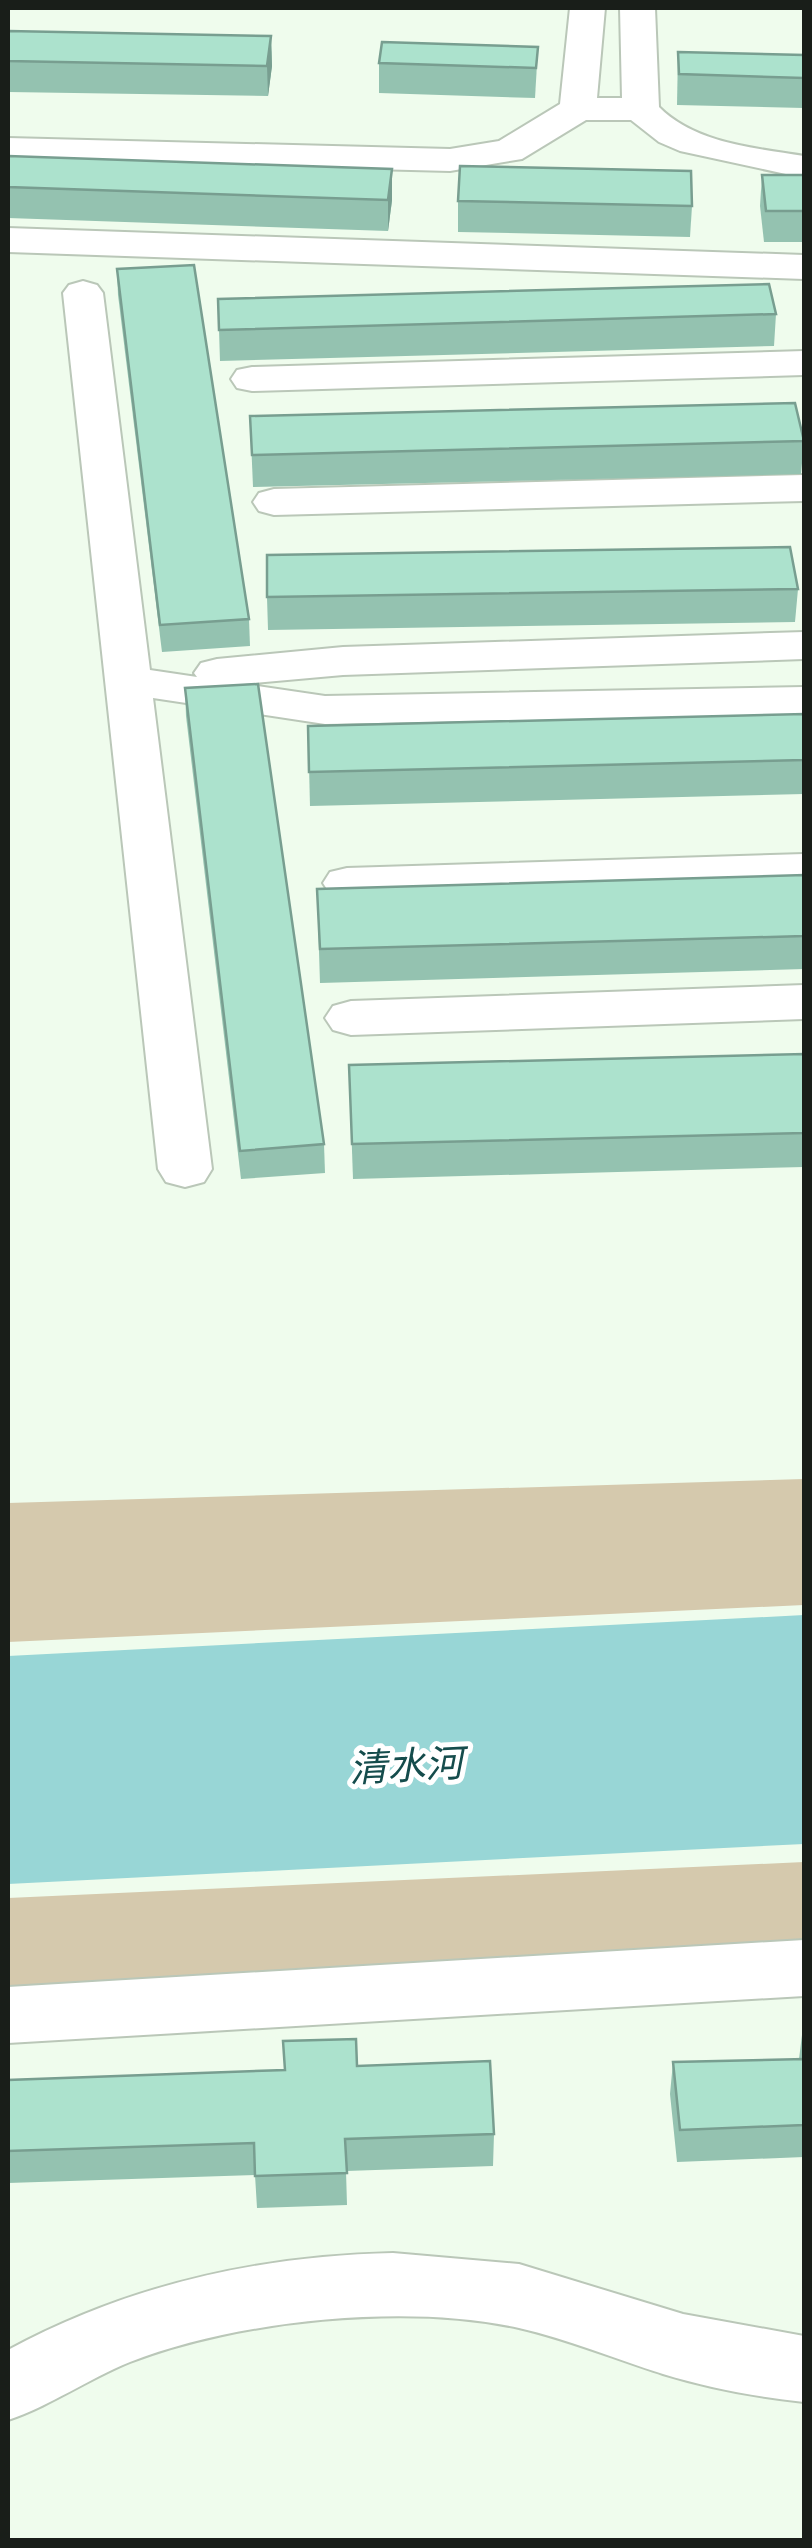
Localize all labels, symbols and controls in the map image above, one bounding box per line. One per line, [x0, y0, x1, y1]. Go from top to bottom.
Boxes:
water label: 清水河 [348, 1737, 471, 1792]

